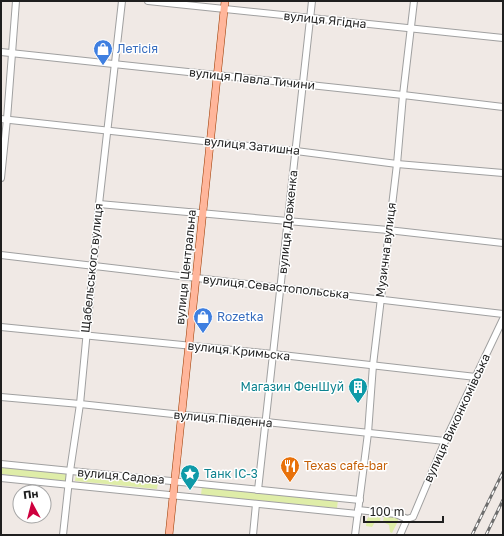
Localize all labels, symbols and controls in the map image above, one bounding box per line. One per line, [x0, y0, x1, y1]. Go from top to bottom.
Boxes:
street label: вулиця Ягідна [283, 8, 367, 31]
shop icon: Летісія [92, 38, 114, 66]
place label: Летісія [117, 41, 158, 56]
street label: вулиця Павла Тичини [188, 64, 316, 93]
street label: вулиця Затишна [203, 133, 301, 158]
street label: вулиця Довженка [275, 169, 300, 275]
street label: Музична вулиця [372, 201, 399, 298]
street label: Щабельського вулиця [77, 202, 106, 333]
street label: вулиця Центральна [172, 209, 199, 325]
street label: вулиця Севастопольська [202, 271, 350, 302]
shop icon: Rozetka [192, 306, 214, 334]
place label: Rozetka [217, 309, 264, 324]
street label: вулиця Кримьска [187, 338, 291, 363]
street label: вулиця Виконкомівська [420, 351, 493, 484]
building icon: Магазин ФенШуй [347, 376, 369, 404]
place label: Магазин ФенШуй [241, 379, 344, 394]
street label: вулиця Південна [173, 407, 273, 430]
restaurant icon: Texas cafe-bar [279, 455, 301, 483]
place label: Texas cafe-bar [304, 458, 388, 473]
place icon: Танк ІС-3 [179, 463, 201, 491]
street label: вулиця Садова [77, 464, 165, 487]
place label: Танк ІС-3 [204, 466, 258, 481]
north arrow [12, 484, 52, 524]
text: Пн [22, 486, 39, 501]
scale bar [364, 498, 443, 524]
text: 100 m [370, 504, 404, 519]

